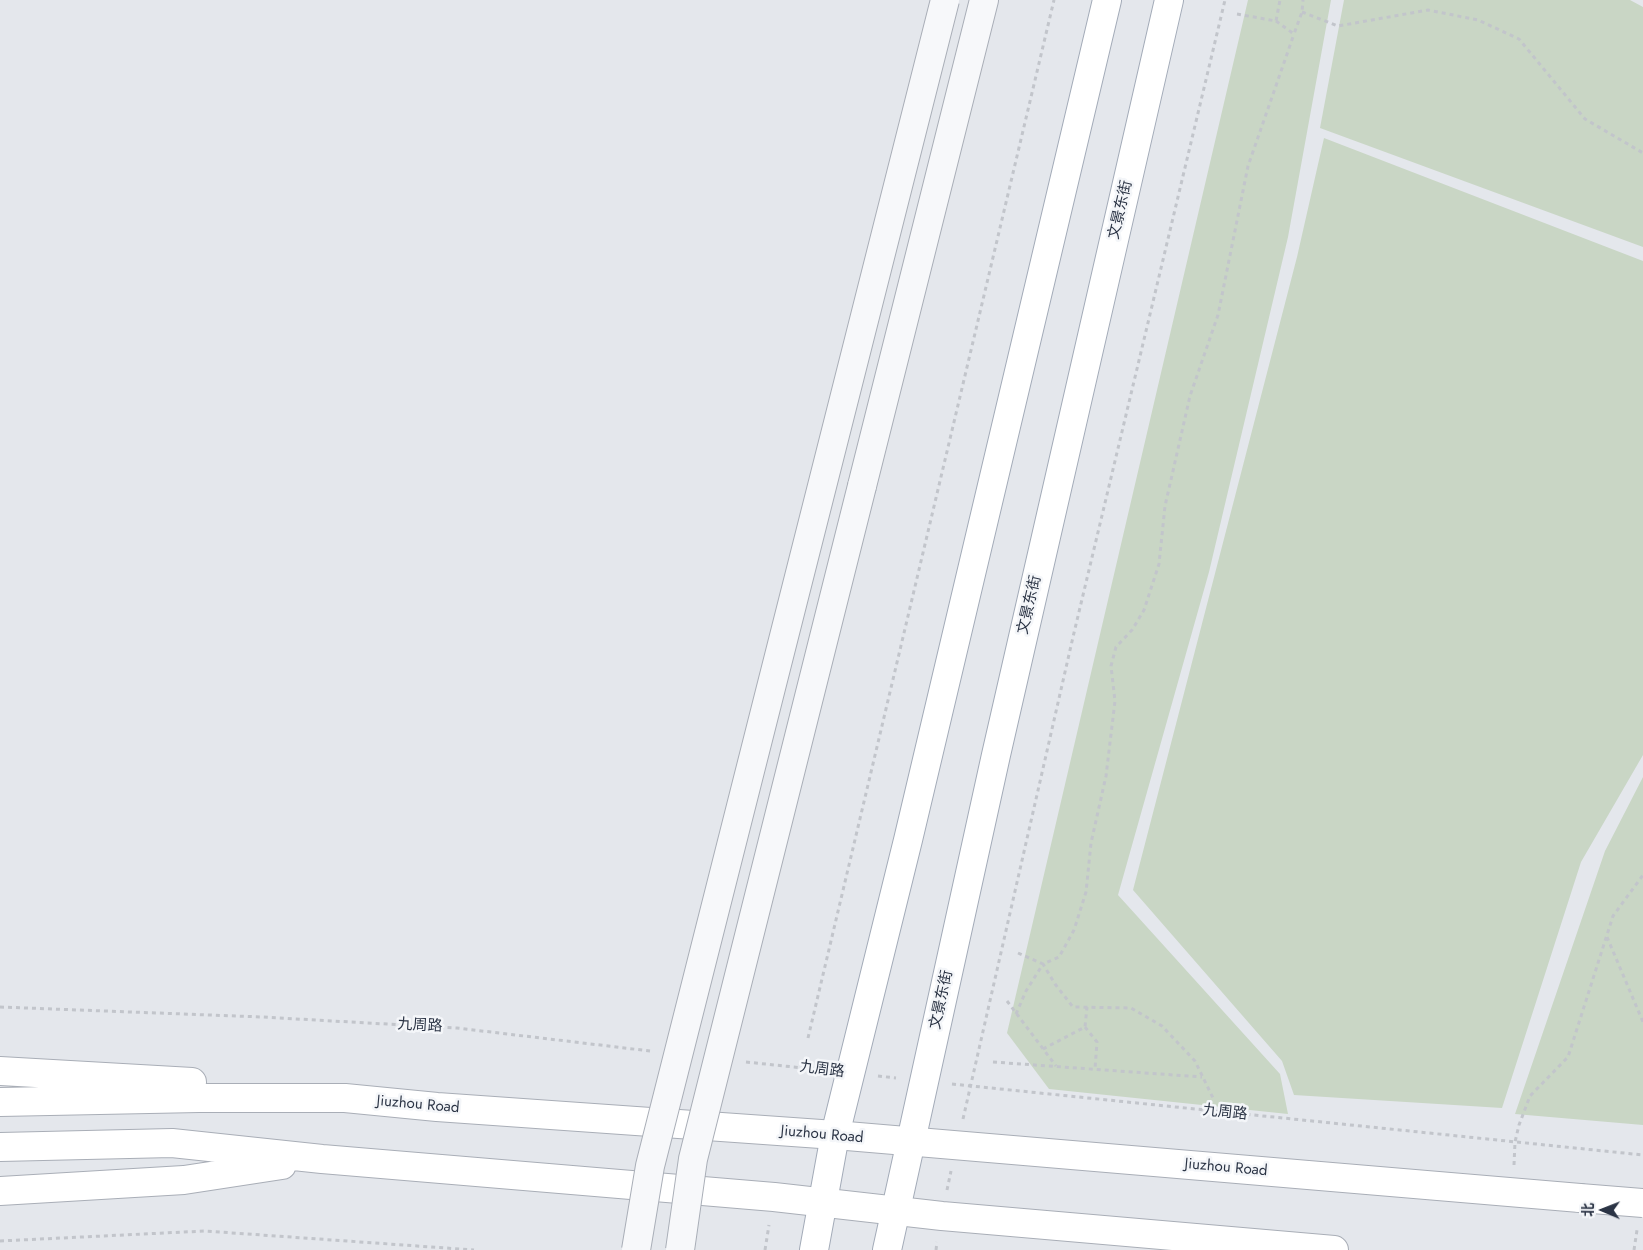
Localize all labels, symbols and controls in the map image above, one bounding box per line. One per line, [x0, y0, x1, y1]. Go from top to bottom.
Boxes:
street label: 文景东街 [1105, 179, 1137, 241]
street label: 文景东街 [1014, 574, 1046, 636]
street label: 文景东街 [927, 969, 957, 1031]
street label: 九周路 [397, 1016, 443, 1036]
street label: 九周路 [799, 1058, 845, 1082]
street label: Jiuzhou Road [376, 1092, 460, 1118]
street label: 九周路 [1202, 1102, 1248, 1124]
street label: Jiuzhou Road [780, 1122, 864, 1148]
street label: Jiuzhou Road [1184, 1155, 1268, 1181]
north arrow [1578, 1185, 1628, 1235]
text: 北 [1578, 1203, 1598, 1217]

